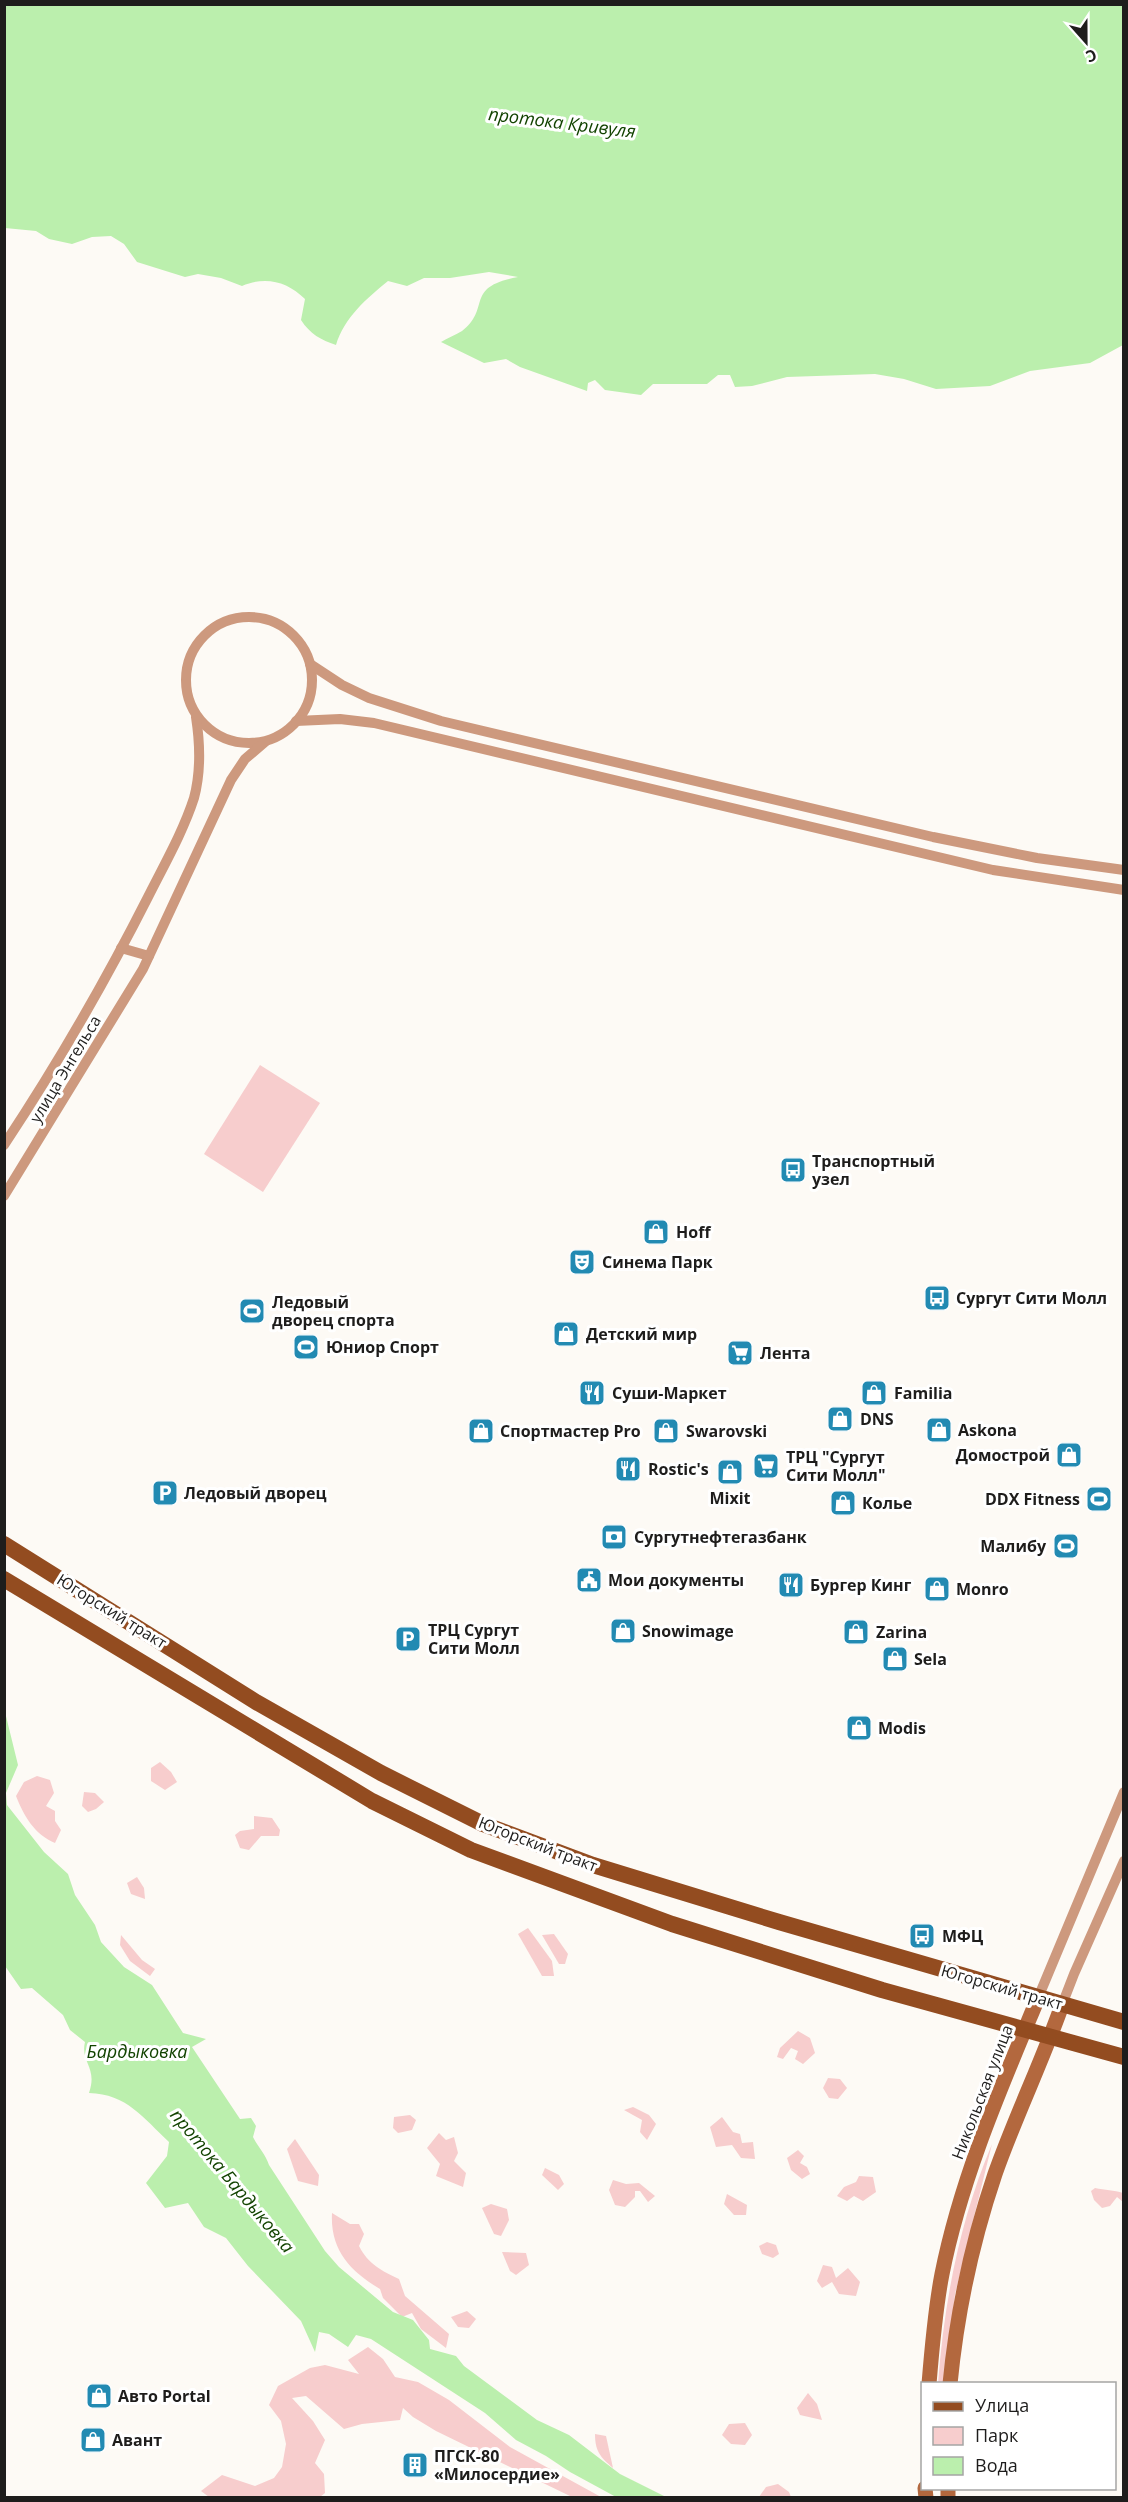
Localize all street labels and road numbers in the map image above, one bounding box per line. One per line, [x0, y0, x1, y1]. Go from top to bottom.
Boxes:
street label: улица Энгельса [24, 1011, 106, 1127]
street label: Югорский тракт [53, 1568, 171, 1654]
street label: Югорский тракт [475, 1811, 601, 1877]
street label: Югорский тракт [939, 1959, 1066, 2015]
street label: Никольская улица [946, 2022, 1018, 2162]

